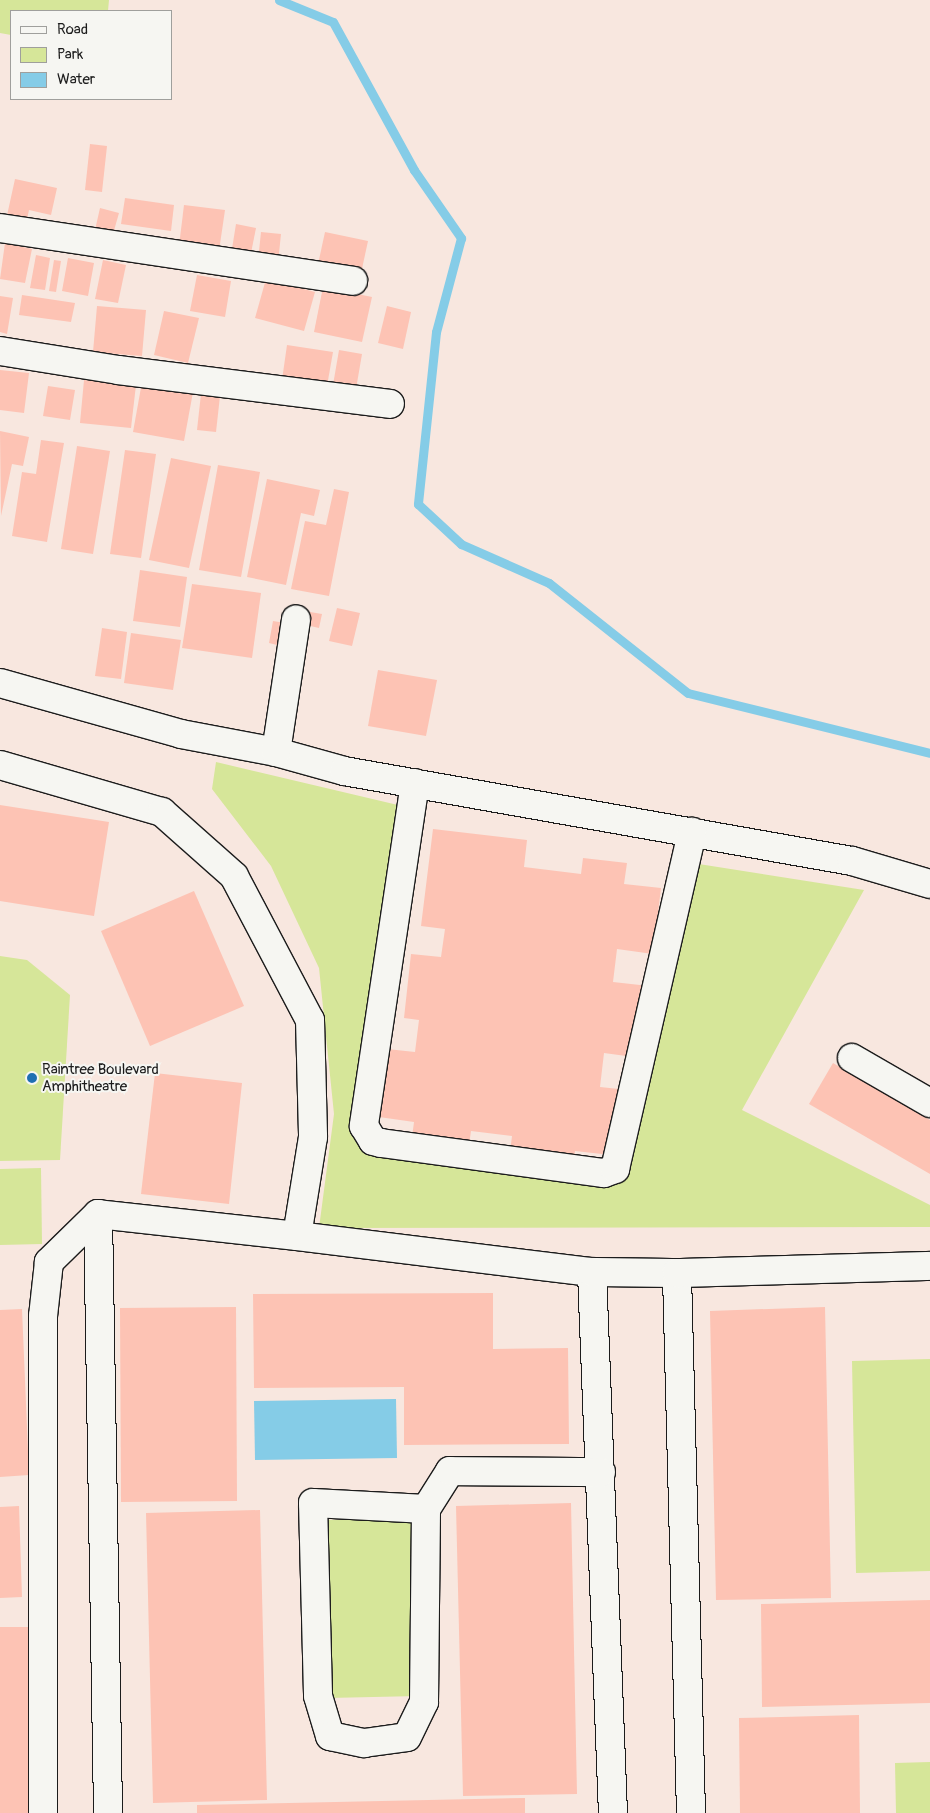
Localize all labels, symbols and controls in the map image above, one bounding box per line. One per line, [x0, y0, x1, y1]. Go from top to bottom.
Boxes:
legend [10, 10, 172, 100]
text: Road [57, 20, 88, 39]
text: Park [57, 45, 83, 64]
text: Water [57, 70, 95, 89]
place label: Raintree Boulevard Amphitheatre [42, 1060, 159, 1095]
marker: Raintree Boulevard Amphitheatre [26, 1072, 38, 1084]

